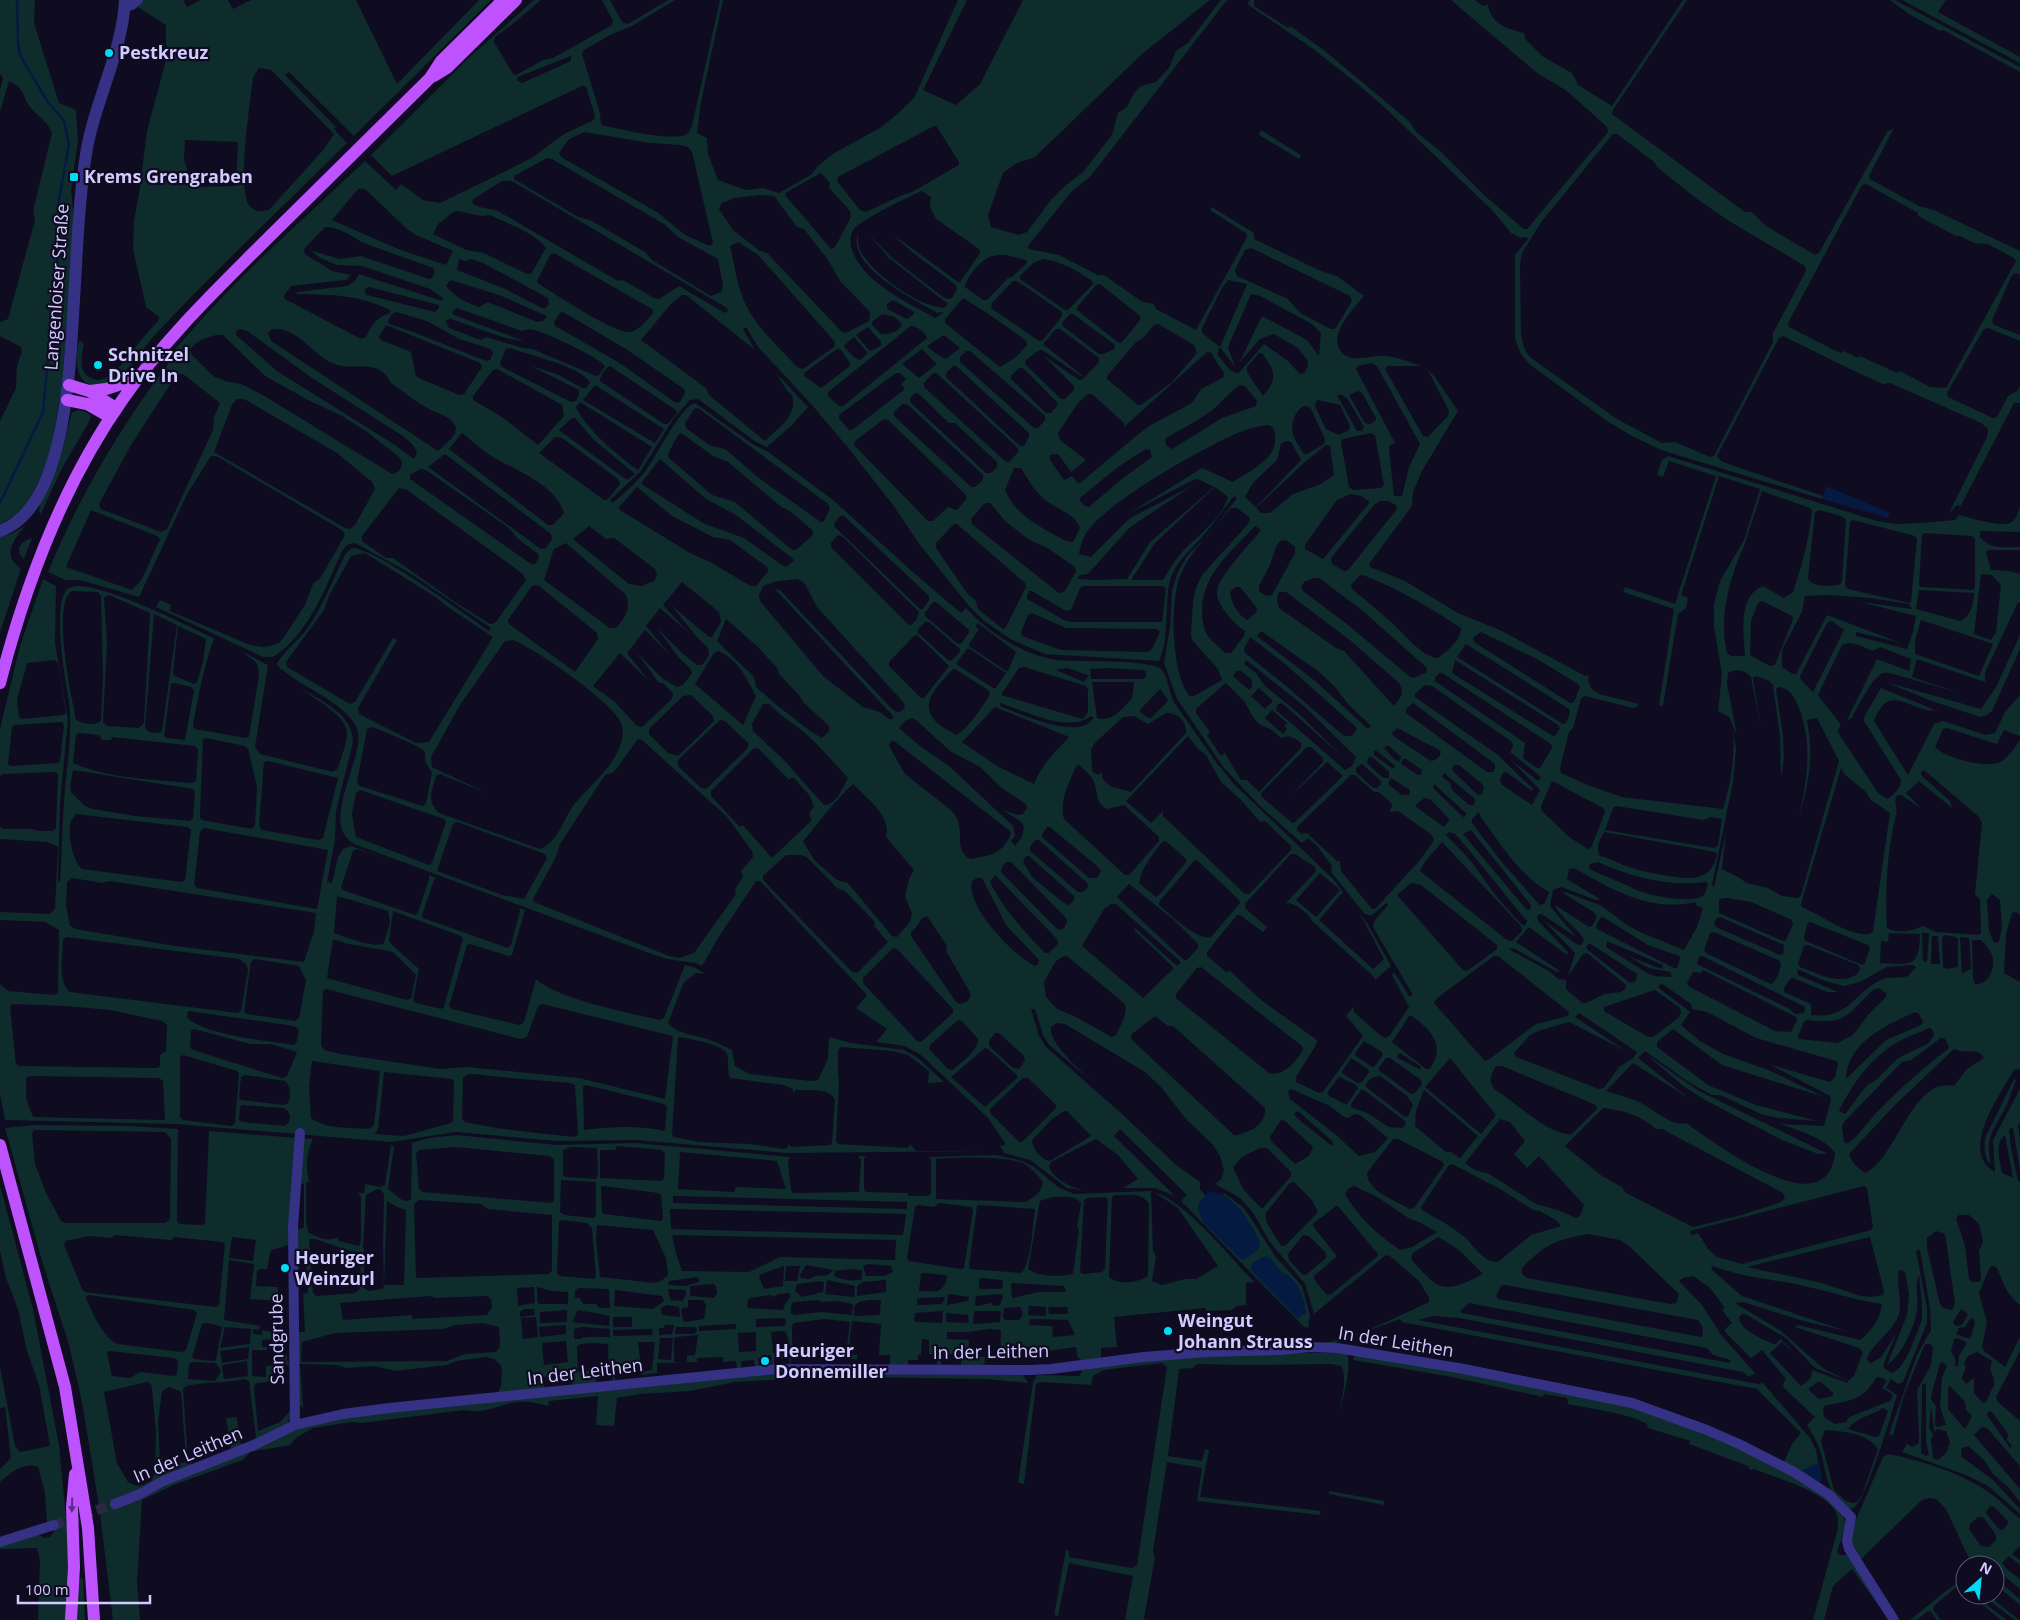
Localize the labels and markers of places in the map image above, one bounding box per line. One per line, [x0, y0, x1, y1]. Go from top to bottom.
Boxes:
place label: Pestkreuz [119, 40, 208, 64]
marker: Pestkreuz [103, 47, 115, 59]
place label: Krems Grengraben [84, 164, 253, 188]
marker: Krems Grengraben [68, 171, 80, 183]
place label: Schnitzel Drive In [108, 342, 189, 387]
marker: Schnitzel Drive In [92, 359, 104, 371]
place label: Heuriger Weinzurl [295, 1245, 375, 1290]
marker: Heuriger Weinzurl [279, 1262, 291, 1274]
place label: Weingut Johann Strauss [1176, 1308, 1313, 1353]
marker: Weingut Johann Strauss [1162, 1325, 1174, 1337]
place label: Heuriger Donnemiller [775, 1338, 887, 1383]
marker: Heuriger Donnemiller [759, 1355, 771, 1367]

